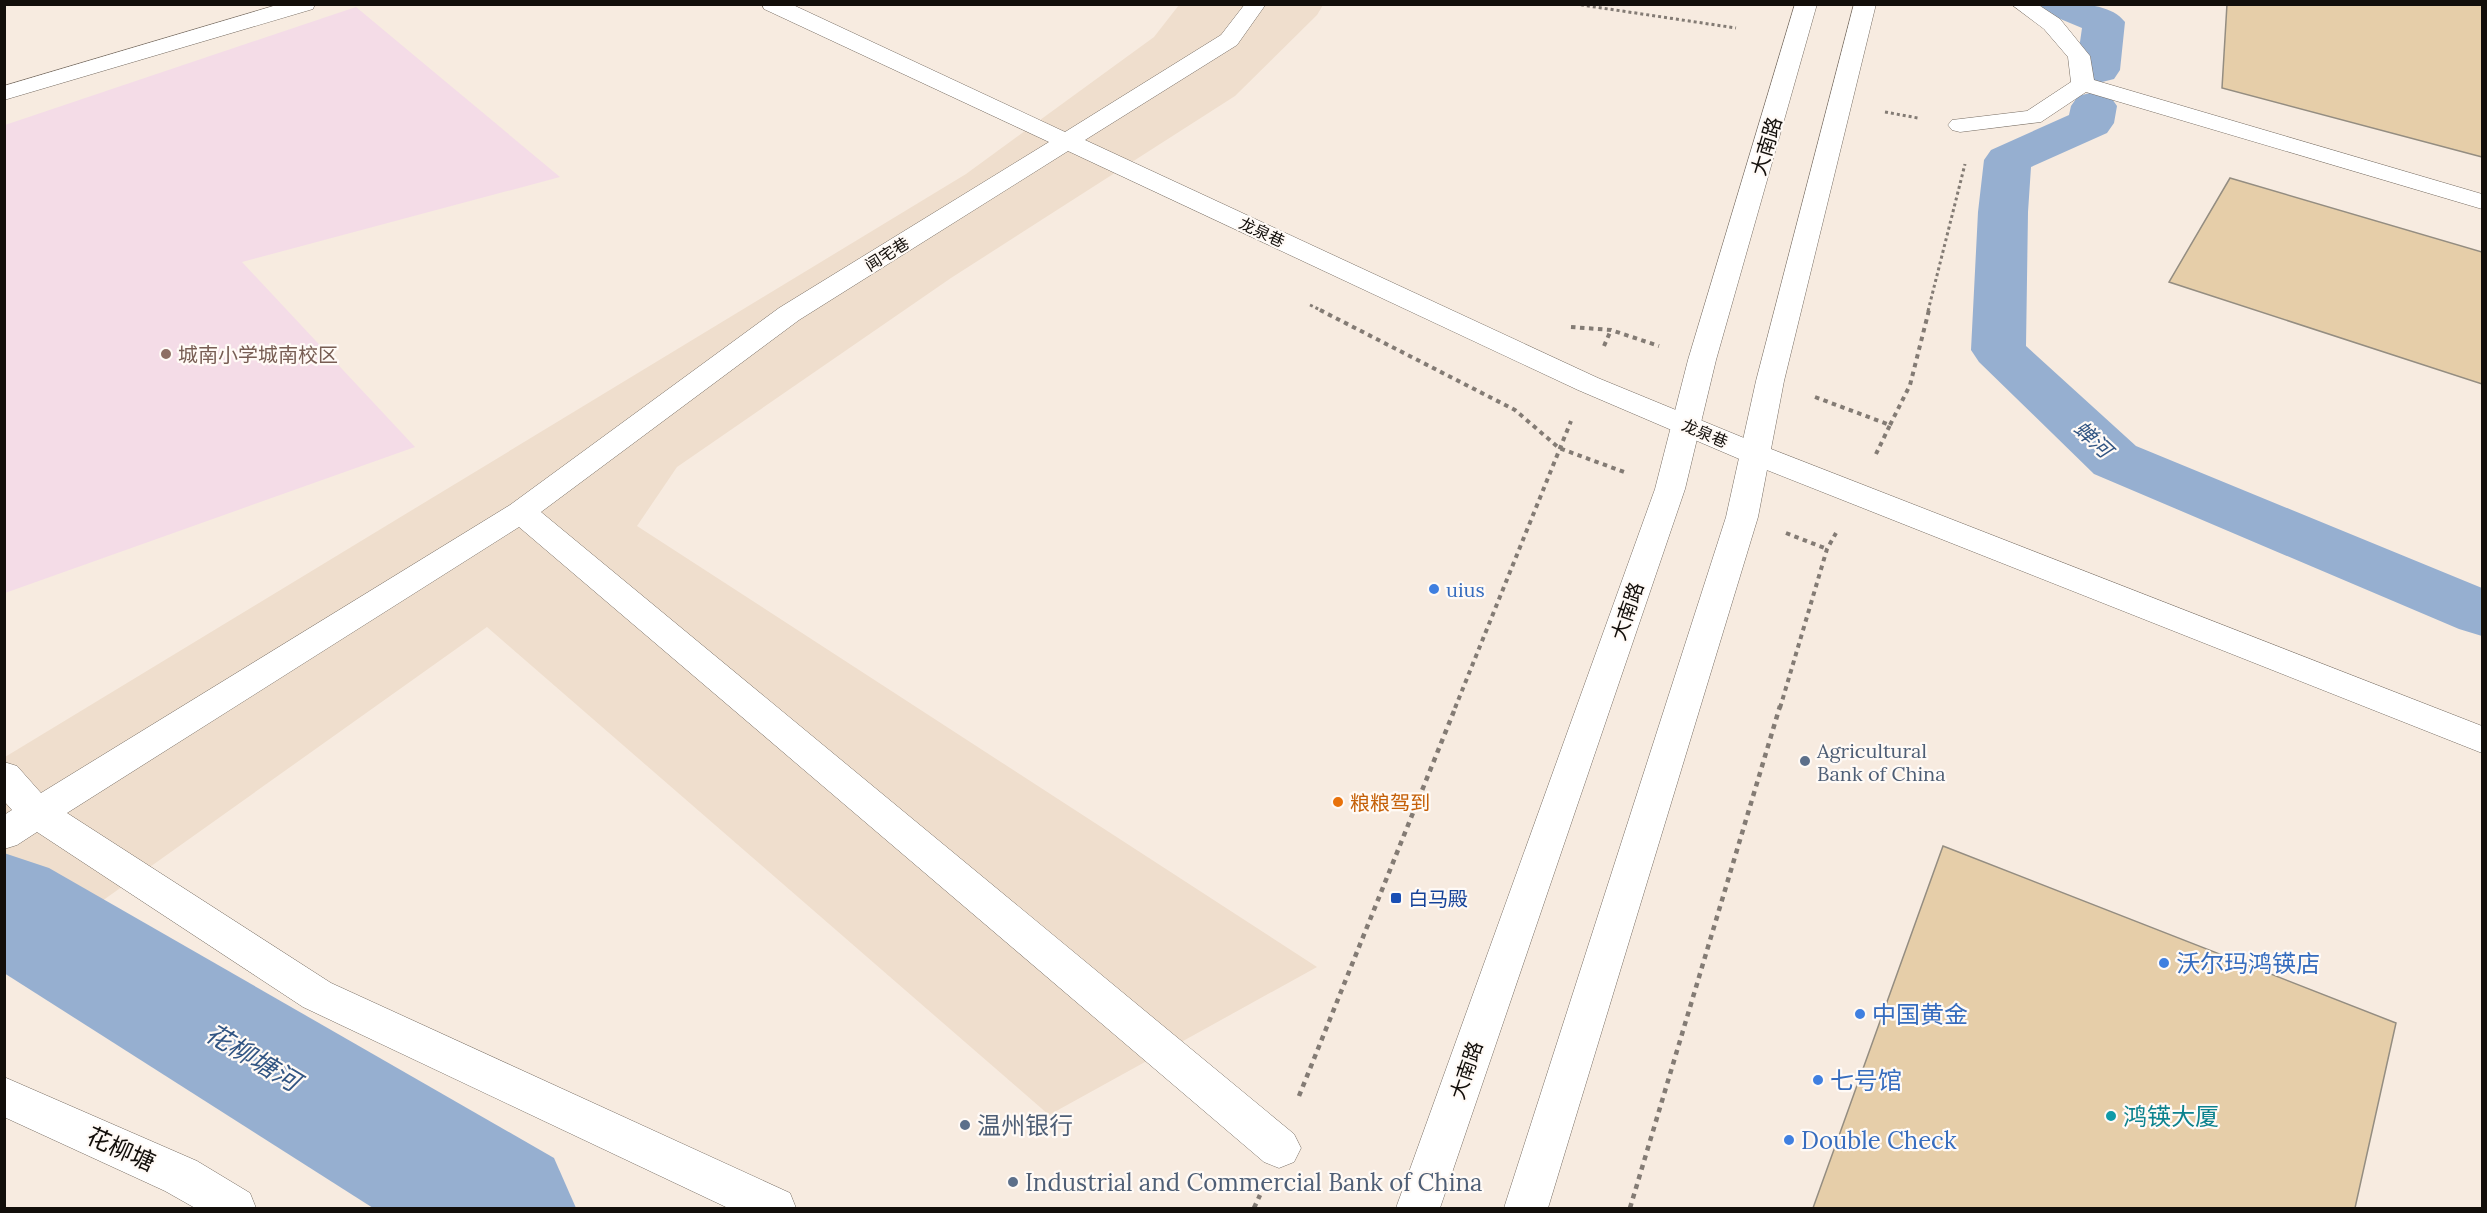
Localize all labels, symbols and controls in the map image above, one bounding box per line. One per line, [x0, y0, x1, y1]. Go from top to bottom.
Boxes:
street label: 大南路 [1745, 114, 1787, 178]
street label: 龙泉巷 [1236, 213, 1288, 251]
street label: 闻宅巷 [861, 233, 913, 275]
place label: 城南小学城南校区 [178, 342, 338, 367]
marker: 城南小学城南校区 [159, 347, 173, 361]
street label: 龙泉巷 [1679, 414, 1731, 452]
water label: 蝉河 [2068, 415, 2120, 466]
place label: uius [1446, 577, 1485, 602]
street label: 大南路 [1605, 579, 1649, 643]
marker: uius [1427, 582, 1441, 596]
place label: Agricultural Bank of China [1816, 738, 1946, 786]
marker: Agricultural Bank of China [1798, 754, 1812, 768]
place label: 粮粮驾到 [1350, 790, 1430, 815]
marker: 粮粮驾到 [1331, 795, 1345, 809]
place label: 白马殿 [1408, 886, 1468, 911]
marker: 白马殿 [1389, 891, 1403, 905]
place label: 沃尔玛鸿锳店 [2176, 948, 2320, 979]
marker: 沃尔玛鸿锳店 [2157, 956, 2171, 970]
place label: 中国黄金 [1872, 999, 1968, 1030]
marker: 中国黄金 [1853, 1007, 1867, 1021]
water label: 花柳塘河 [200, 1016, 310, 1100]
street label: 大南路 [1444, 1038, 1488, 1102]
place label: 七号馆 [1830, 1065, 1902, 1096]
marker: 七号馆 [1811, 1073, 1825, 1087]
place label: 鸿锳大厦 [2123, 1101, 2219, 1132]
marker: 鸿锳大厦 [2104, 1109, 2118, 1123]
place label: 温州银行 [977, 1110, 1073, 1141]
marker: 温州银行 [958, 1118, 972, 1132]
street label: 花柳塘 [82, 1120, 160, 1178]
place label: Double Check [1801, 1125, 1957, 1156]
marker: Double Check [1782, 1133, 1796, 1147]
place label: Industrial and Commercial Bank of China [1025, 1167, 1482, 1198]
marker: Industrial and Commercial Bank of China [1006, 1175, 1020, 1189]

